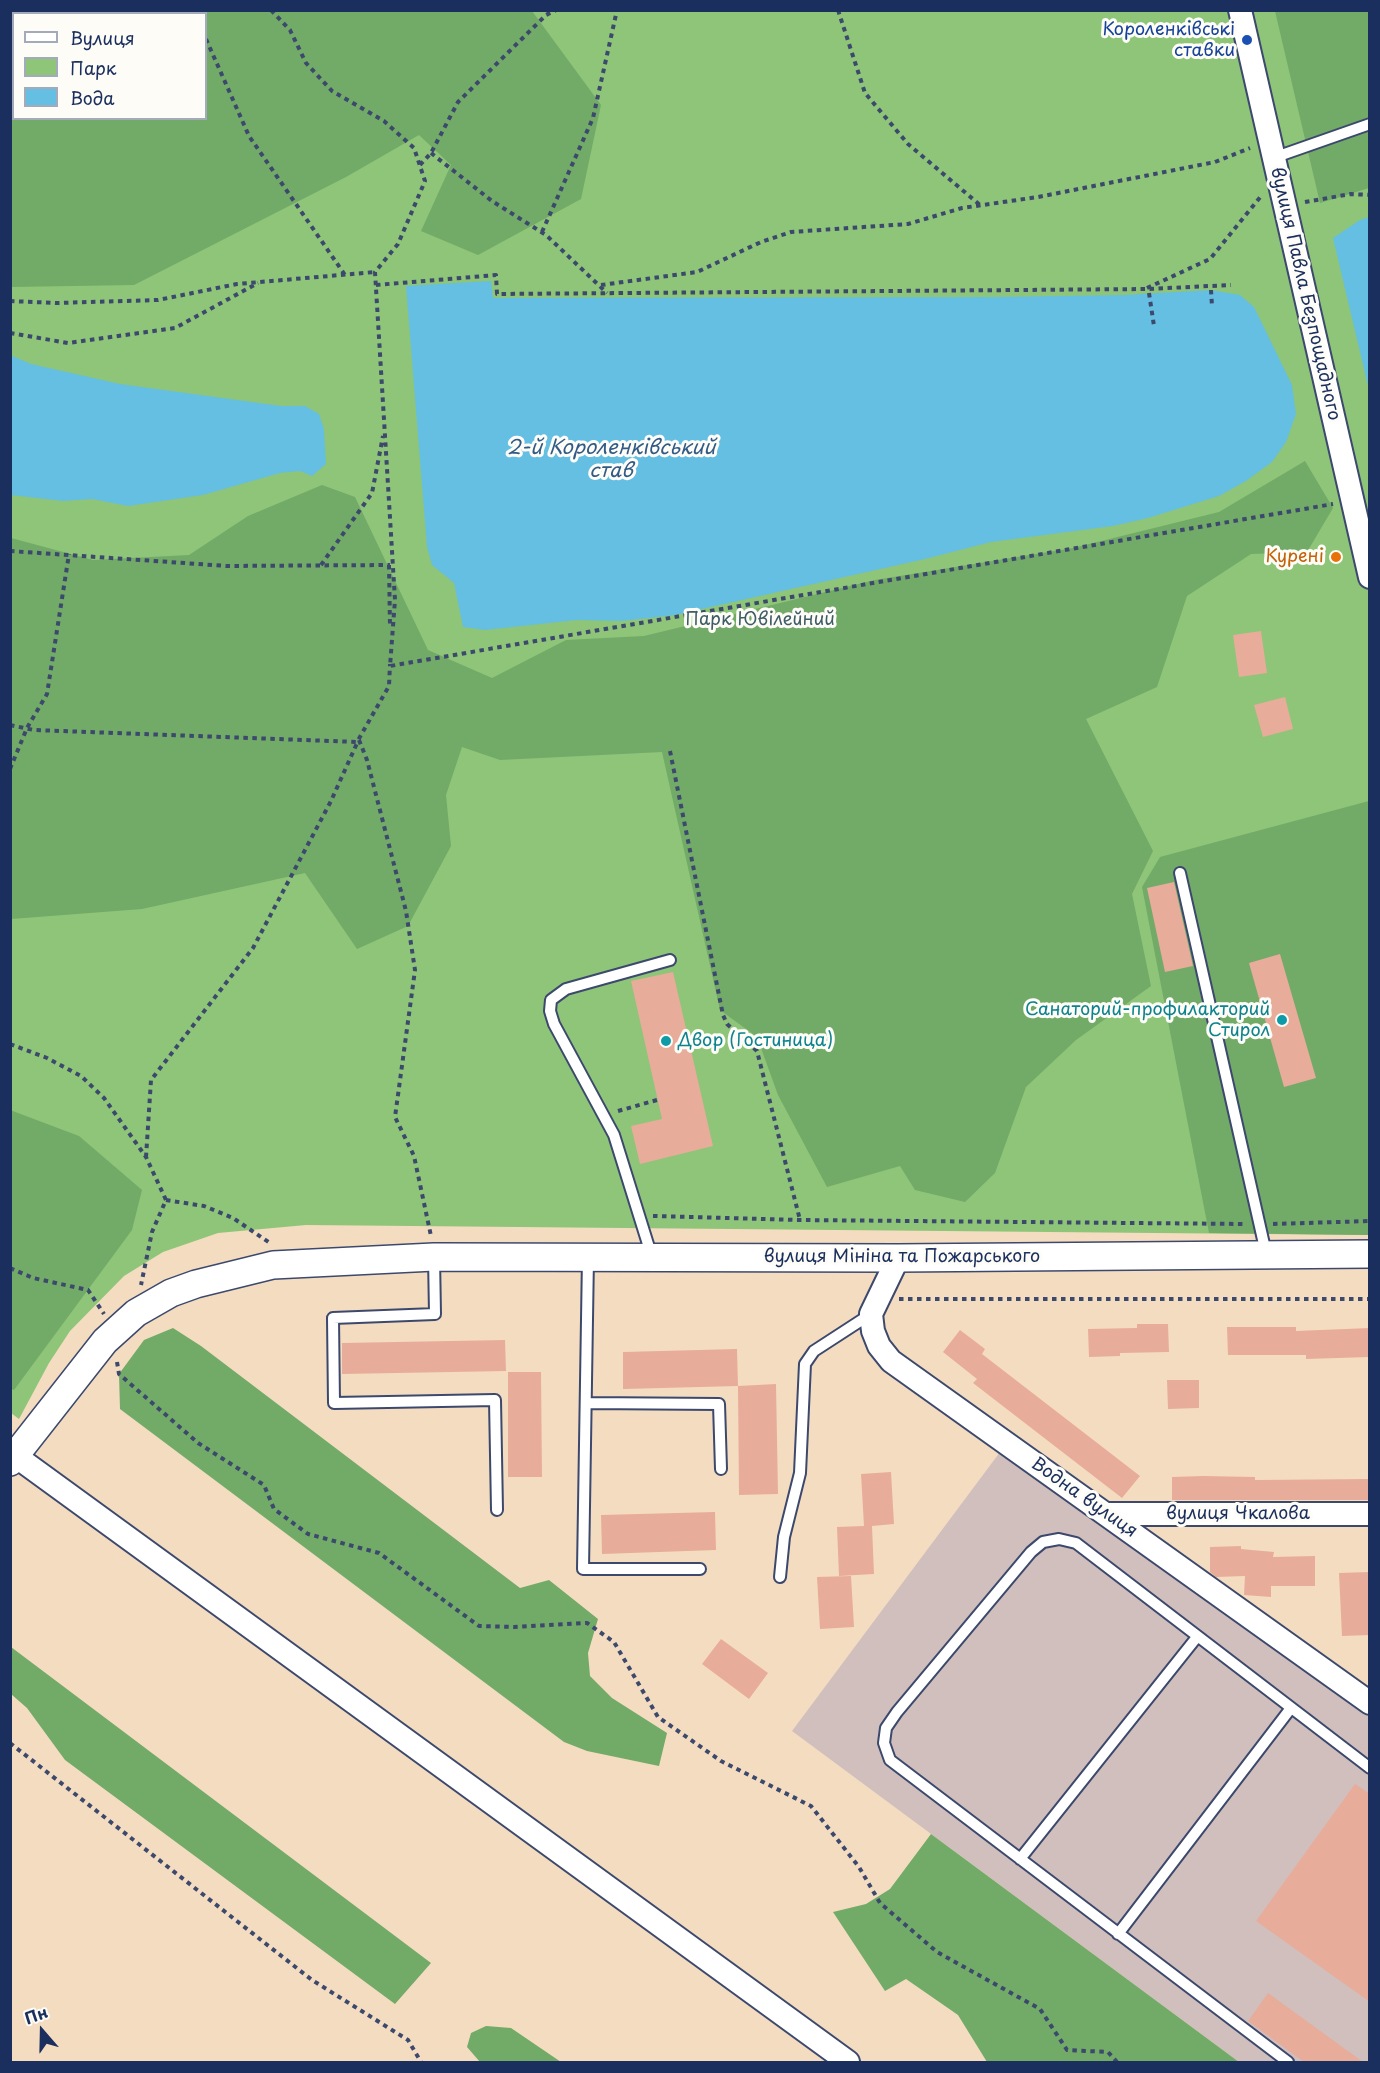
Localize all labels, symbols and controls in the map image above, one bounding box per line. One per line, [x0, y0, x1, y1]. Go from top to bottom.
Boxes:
legend [12, 12, 207, 120]
place label: Короленківські ставки [1102, 19, 1235, 62]
text: Вулиця [70, 24, 135, 51]
marker: Короленківські ставки [1240, 33, 1254, 47]
text: Парк [70, 54, 116, 81]
text: Вода [70, 84, 115, 111]
street label: вулиця Павла Безпощадного [1265, 165, 1345, 423]
water label: 2-й Короленківський став [507, 436, 715, 483]
place label: Курені [1265, 546, 1324, 568]
marker: Курені [1329, 550, 1343, 564]
park label: Парк Ювілейний [685, 609, 835, 631]
place label: Санаторий-профилакторий Стирол [1025, 999, 1270, 1042]
marker: Санаторий-профилакторий Стирол [1275, 1013, 1289, 1027]
place label: Двор (Гостиница) [678, 1030, 833, 1052]
marker: Двор (Гостиница) [659, 1034, 673, 1048]
street label: вулиця Мініна та Пожарського [764, 1246, 1040, 1268]
street label: Водна вулиця [1027, 1453, 1141, 1543]
street label: вулиця Чкалова [1166, 1503, 1310, 1525]
text: Пн [21, 1999, 51, 2029]
north arrow [12, 2001, 72, 2061]

